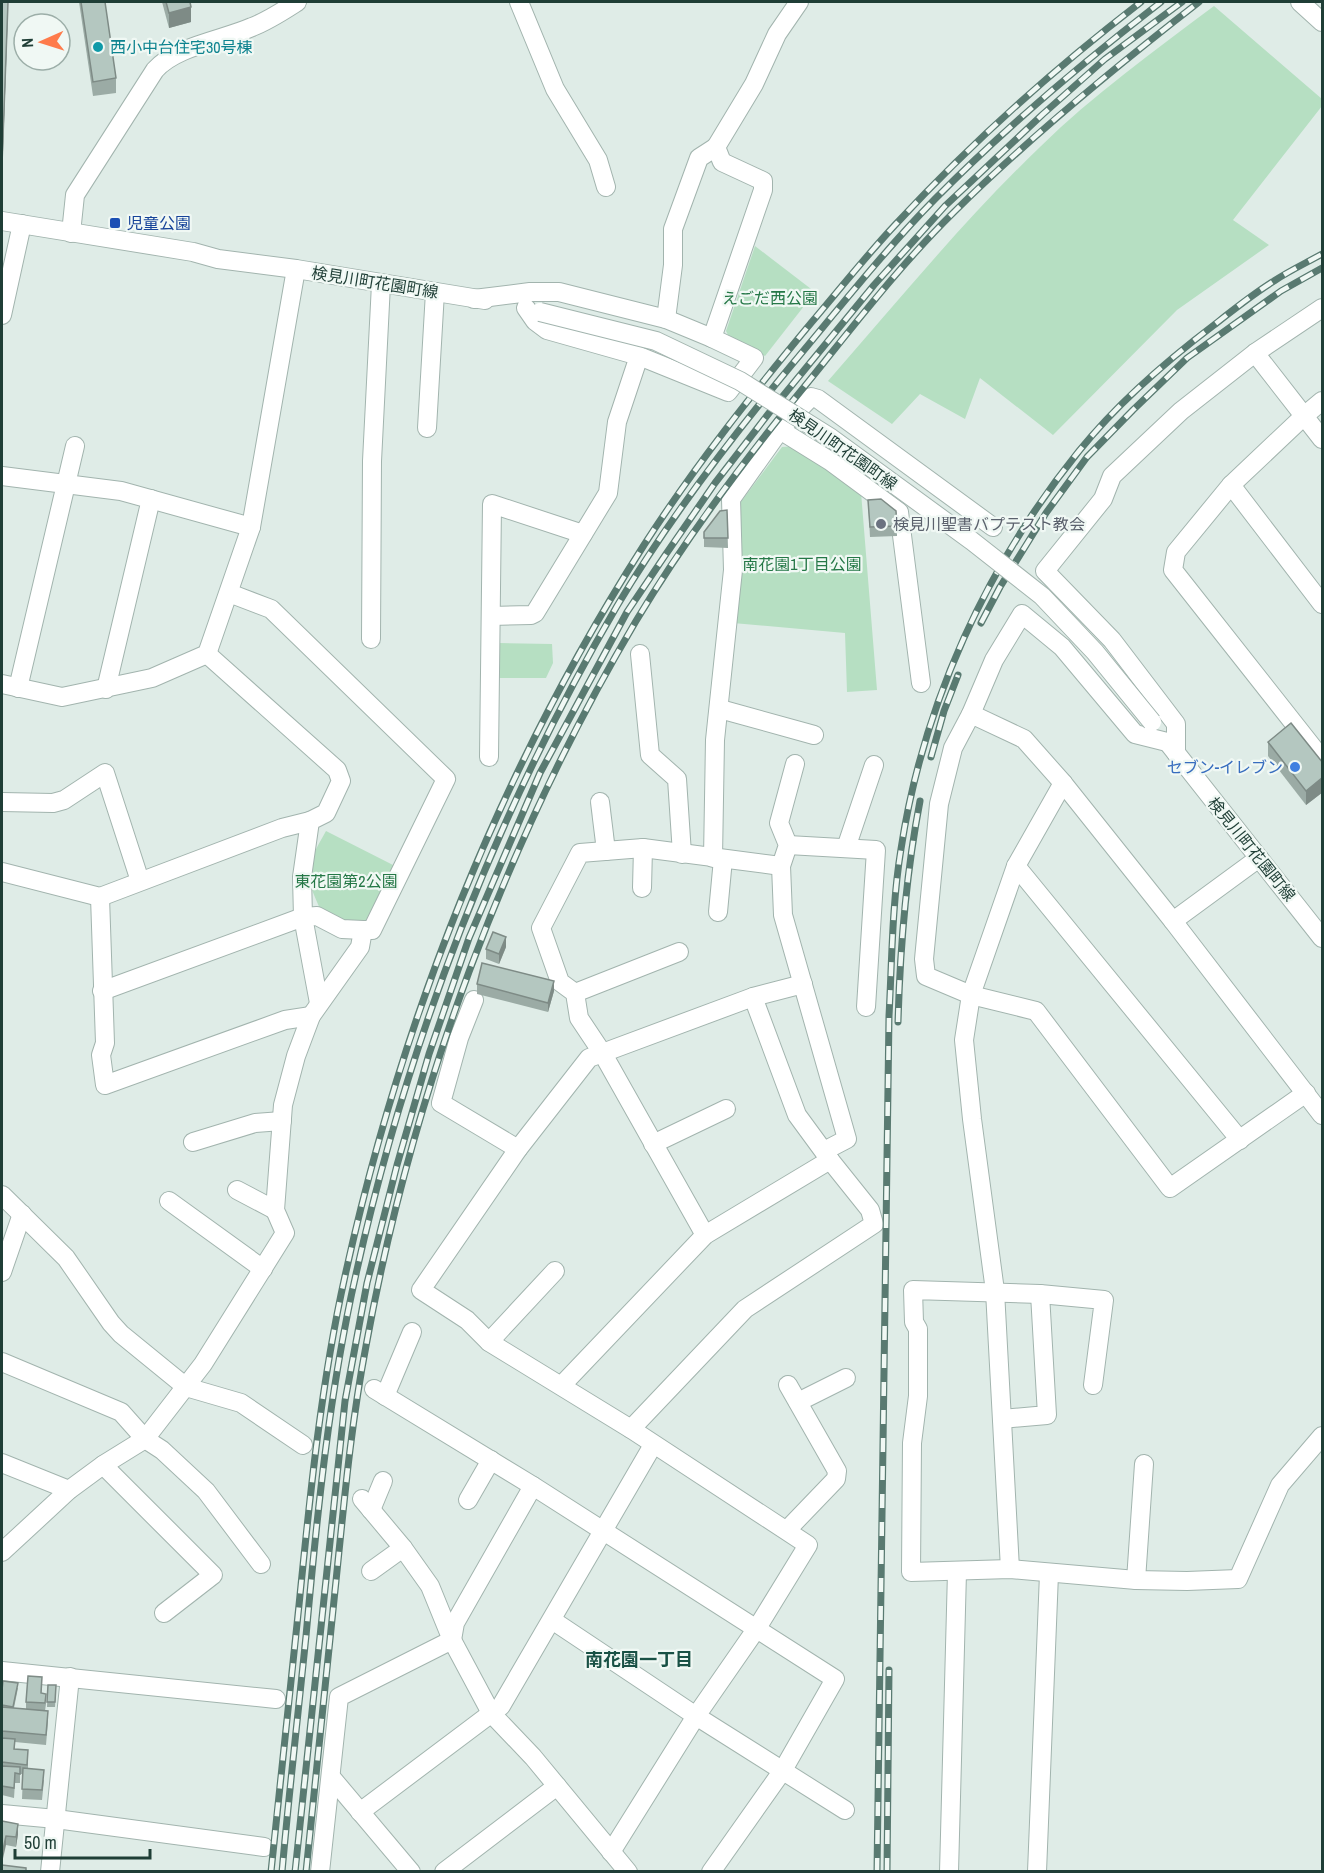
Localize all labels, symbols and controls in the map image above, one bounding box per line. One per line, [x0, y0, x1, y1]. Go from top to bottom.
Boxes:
north arrow [12, 12, 72, 72]
place label: 西小中台住宅30号棟 [110, 36, 253, 58]
text: N [16, 37, 38, 48]
marker: 西小中台住宅30号棟 [91, 40, 105, 54]
place label: 児童公園 [127, 212, 191, 234]
marker: 児童公園 [108, 216, 122, 230]
street label: 検見川町花園町線 [310, 261, 440, 303]
park label: えごだ西公園 [722, 287, 818, 309]
street label: 検見川町花園町線 [784, 403, 902, 495]
place label: 検見川聖書バプテスト教会 [893, 513, 1085, 535]
marker: 検見川聖書バプテスト教会 [874, 517, 888, 531]
park label: 南花園1丁目公園 [742, 553, 862, 575]
place label: セブン-イレブン [1167, 756, 1283, 778]
marker: セブン-イレブン [1288, 760, 1302, 774]
street label: 検見川町花園町線 [1203, 792, 1301, 906]
park label: 東花園第2公園 [294, 870, 398, 892]
district label: 南花園一丁目 [585, 1647, 693, 1672]
scale bar [15, 1822, 150, 1860]
text: 50 m [24, 1830, 57, 1855]

